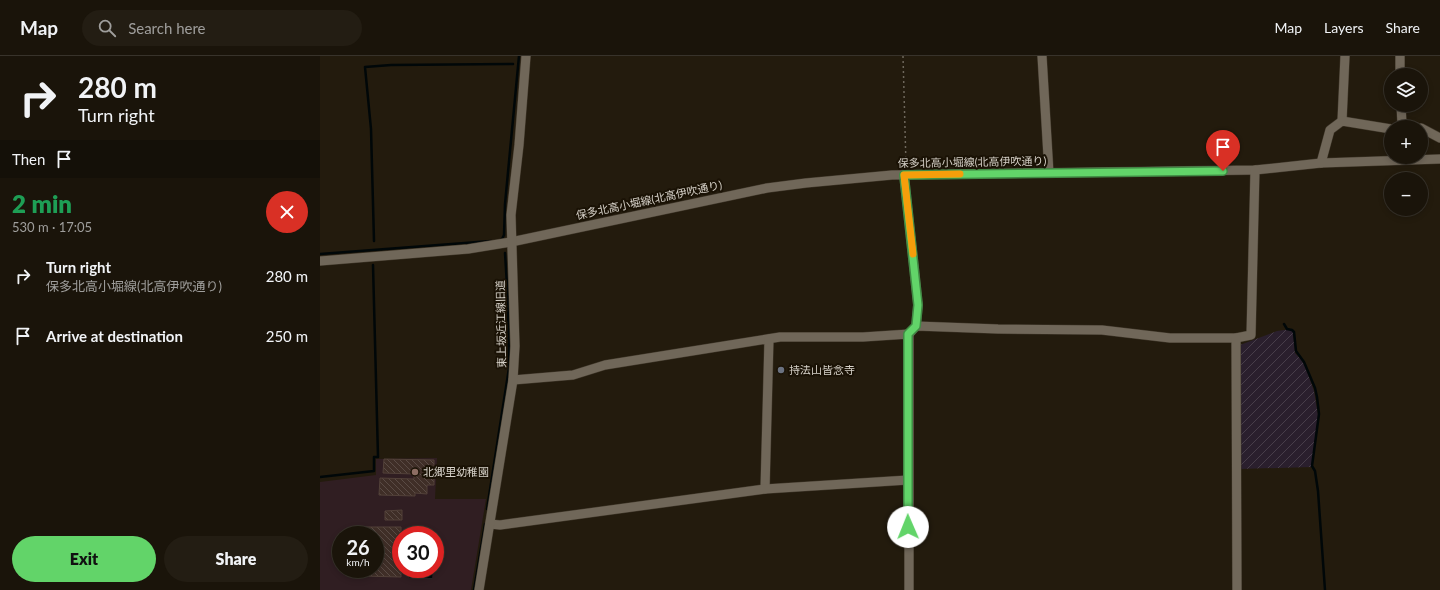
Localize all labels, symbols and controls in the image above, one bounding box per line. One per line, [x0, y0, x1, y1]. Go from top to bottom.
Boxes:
search box [82, 10, 362, 46]
text: Map [20, 16, 58, 39]
icon: search [96, 17, 118, 39]
text: Search here [128, 19, 206, 37]
text: Map [1274, 19, 1302, 36]
text: Layers [1324, 19, 1364, 36]
text: Share [1386, 19, 1420, 36]
map controls [1384, 68, 1428, 216]
button: layers [1384, 68, 1428, 112]
text: 280 m [78, 70, 157, 104]
icon: right [12, 72, 64, 124]
text: Turn right [78, 104, 155, 126]
button: + [1384, 120, 1428, 164]
pin [1206, 130, 1240, 171]
icon: arrive [1212, 136, 1234, 158]
icon: arrive [53, 148, 75, 170]
text: Then [12, 150, 45, 168]
street label: 保多北高小堀線(北高伊吹通り) [897, 154, 1047, 169]
button: − [1384, 172, 1428, 216]
street label: 保多北高小堀線(北高伊吹通り) [575, 178, 723, 221]
text: 2 min [12, 189, 72, 218]
button: close [266, 191, 308, 233]
text: 530 m · 17:05 [12, 219, 92, 235]
text: Turn right [46, 258, 111, 276]
icon: right [12, 265, 34, 287]
text: 280 m [266, 267, 308, 285]
text: 保多北高小堀線(北高伊吹通り) [46, 278, 222, 294]
street label: 東上坂近江線旧道 [493, 280, 508, 368]
icon: arrive [12, 325, 34, 347]
text: Arrive at destination [46, 327, 183, 345]
text: 250 m [266, 327, 308, 345]
place label: 持法山皆念寺 [789, 363, 855, 376]
marker: 持法山皆念寺 [776, 365, 786, 375]
place label: 北郷里幼稚園 [423, 465, 489, 478]
marker: 北郷里幼稚園 [410, 467, 420, 477]
position arrow [887, 506, 929, 548]
speed limit sign: 30 [392, 526, 444, 578]
text: 26 [346, 535, 370, 559]
button: Exit [12, 536, 156, 582]
button: Share [164, 536, 308, 582]
text: km/h [346, 556, 370, 568]

